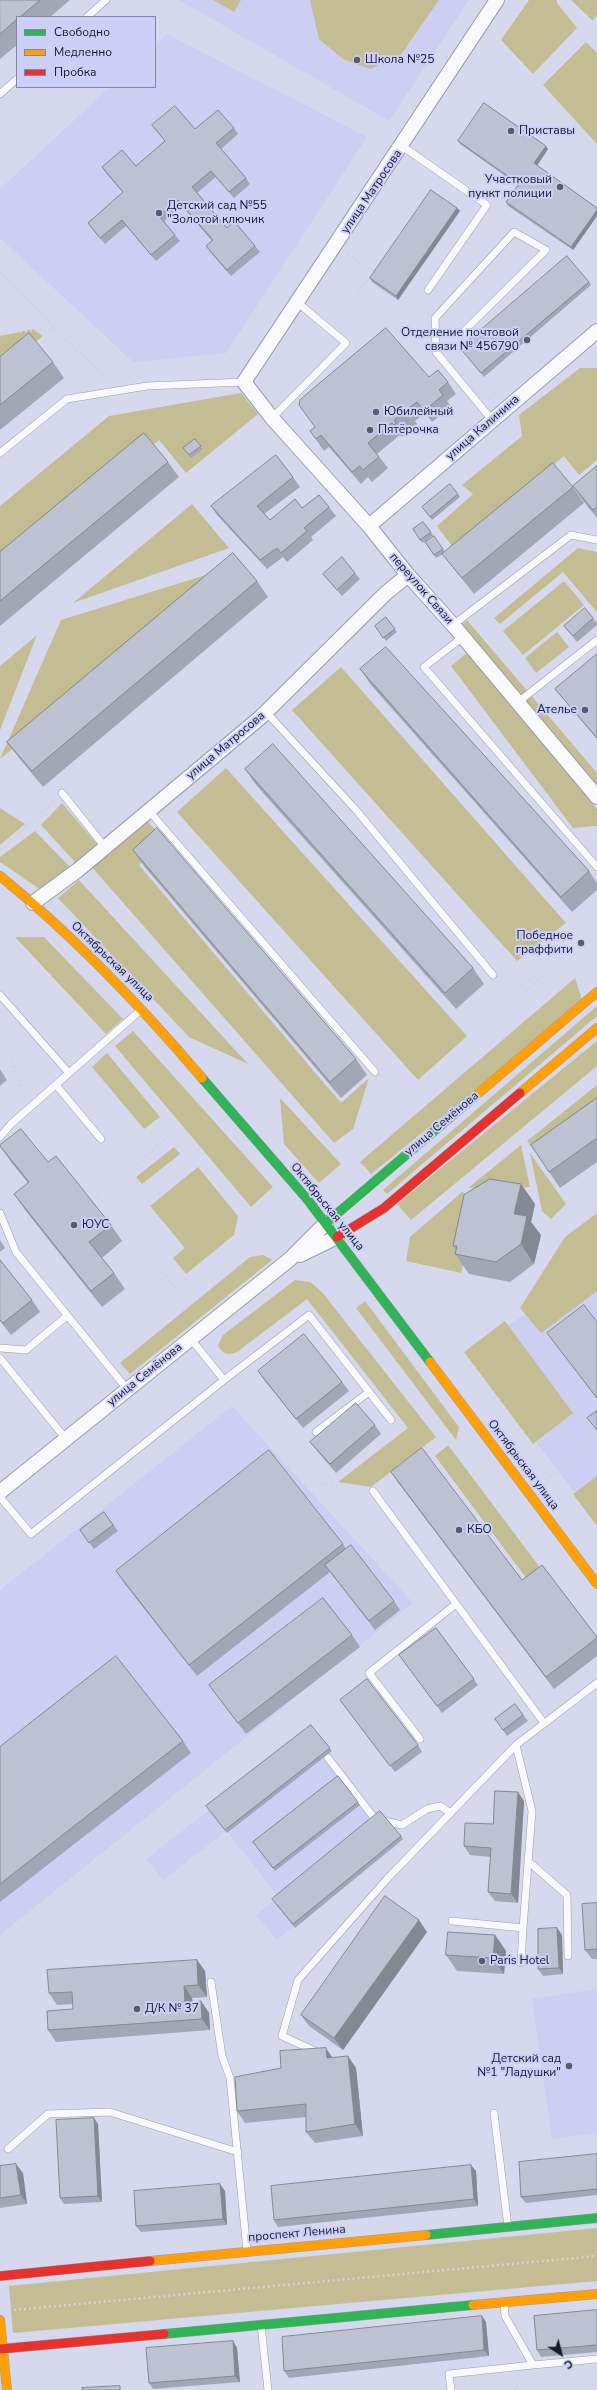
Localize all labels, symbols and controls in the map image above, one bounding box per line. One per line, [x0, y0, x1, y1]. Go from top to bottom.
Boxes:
legend [16, 16, 156, 88]
text: Свободно [54, 24, 110, 40]
text: Медленно [54, 44, 112, 60]
place label: Школа №25 [365, 53, 434, 67]
marker: Школа №25 [352, 55, 362, 65]
text: Пробка [54, 64, 97, 80]
place label: Приставы [519, 124, 575, 138]
marker: Приставы [506, 126, 516, 136]
street label: улица Матросова [339, 147, 405, 237]
place label: Участковый пункт полиции [468, 173, 552, 201]
marker: Участковый пункт полиции [555, 182, 565, 192]
place label: Детский сад №55 "Золотой ключик [167, 199, 267, 227]
marker: Детский сад №55 "Золотой ключик [154, 208, 164, 218]
place label: Отделение почтовой связи № 456790 [401, 326, 519, 354]
marker: Отделение почтовой связи № 456790 [522, 335, 532, 345]
street label: улица Калинина [443, 392, 523, 464]
place label: Юбилейный [384, 405, 453, 419]
marker: Юбилейный [371, 407, 381, 417]
place label: Пятёрочка [378, 423, 439, 437]
marker: Пятёрочка [365, 425, 375, 435]
street label: переулок Связи [386, 550, 456, 628]
place label: Ателье [537, 703, 577, 717]
marker: Ателье [580, 705, 590, 715]
street label: улица Матросова [184, 709, 268, 783]
street label: Октябрьская улица [68, 919, 156, 1005]
place label: Победное граффити [516, 929, 573, 957]
marker: Победное граффити [576, 938, 586, 948]
street label: улица Семёнова [402, 1089, 482, 1159]
street label: Октябрьская улица [287, 1160, 367, 1254]
place label: ЮУС [82, 1218, 109, 1232]
marker: ЮУС [69, 1220, 79, 1230]
street label: улица Семёнова [105, 1340, 185, 1410]
street label: Октябрьская улица [484, 1417, 562, 1513]
place label: КБО [467, 1523, 492, 1537]
marker: КБО [454, 1525, 464, 1535]
place label: Paris Hotel [490, 1954, 549, 1968]
marker: Paris Hotel [477, 1956, 487, 1966]
place label: Д/К № 37 [145, 2002, 199, 2016]
marker: Д/К № 37 [132, 2004, 142, 2014]
place label: Детский сад №1 "Ладушки" [477, 2052, 561, 2080]
marker: Детский сад №1 "Ладушки" [564, 2061, 574, 2071]
street label: проспект Ленина [248, 2223, 346, 2245]
north arrow [541, 2334, 581, 2374]
text: С [561, 2356, 576, 2372]

